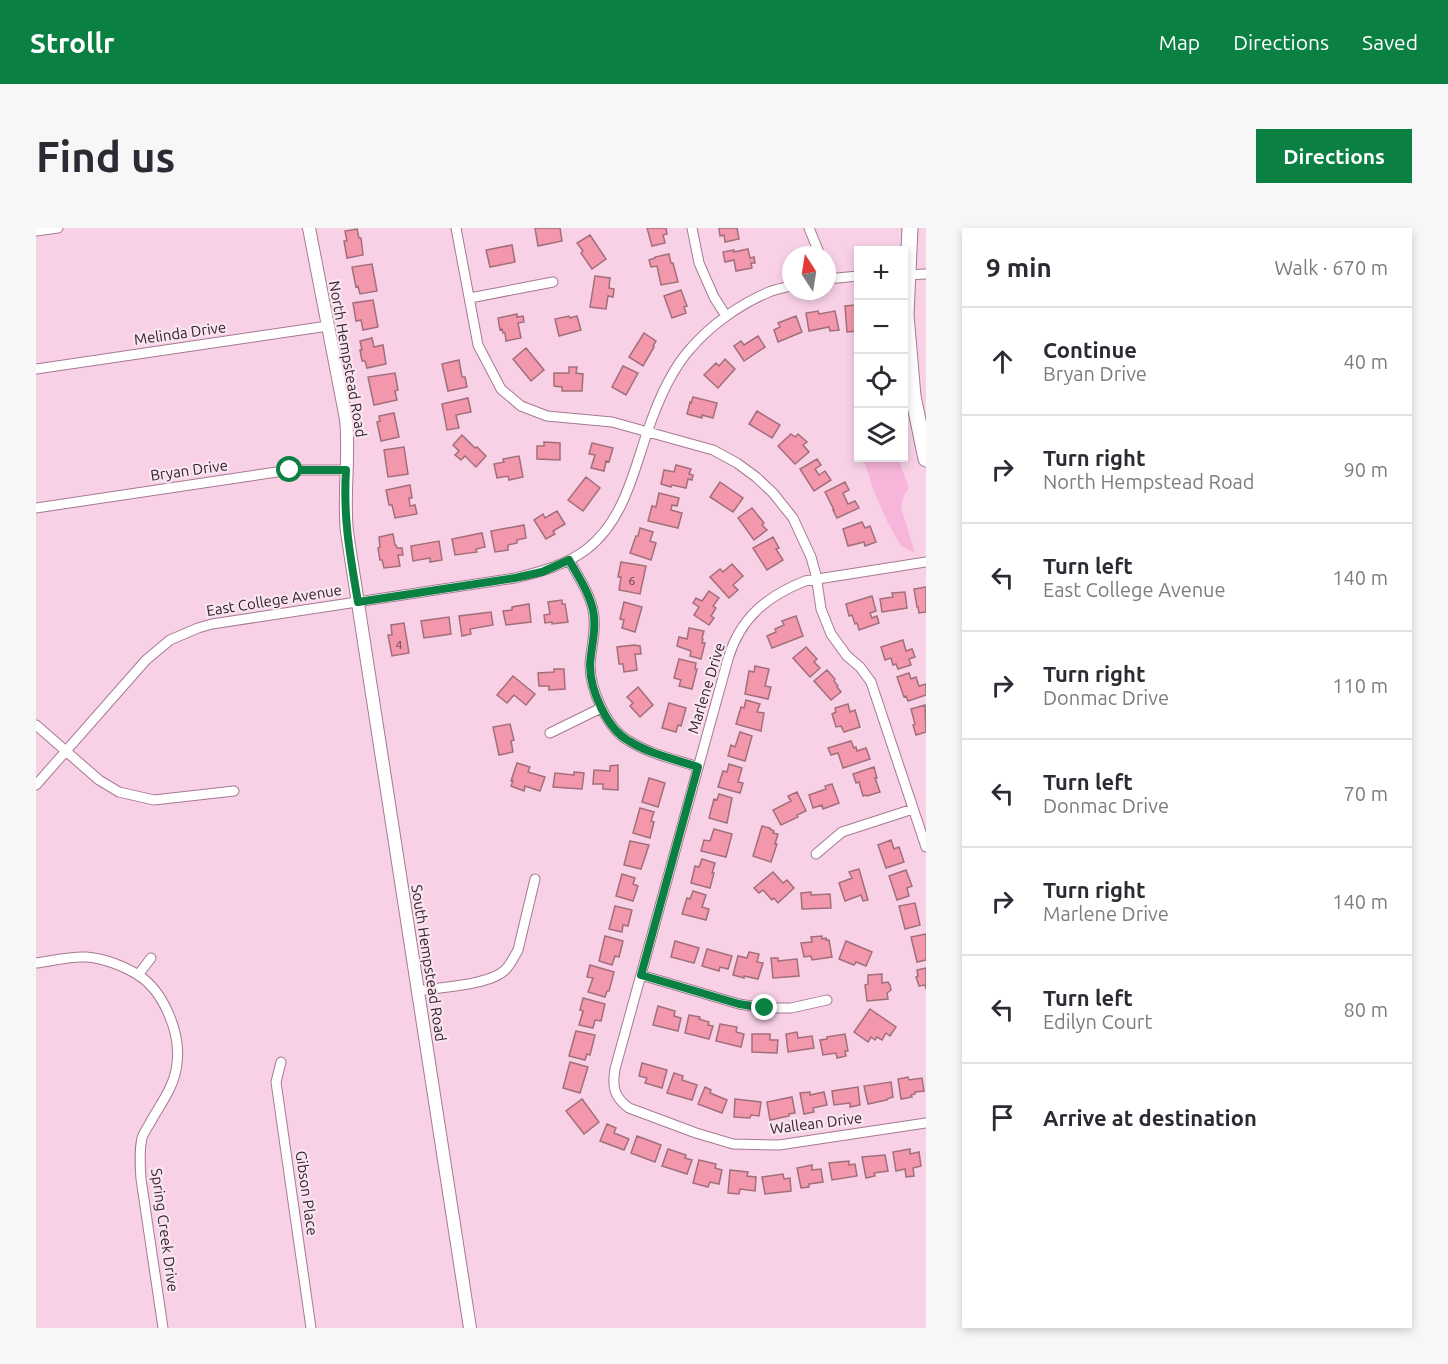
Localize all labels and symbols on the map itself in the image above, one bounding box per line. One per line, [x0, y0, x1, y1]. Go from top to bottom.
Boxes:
north arrow [782, 246, 836, 300]
street label: North Hempstead Road [326, 279, 370, 439]
street label: Melinda Drive [133, 318, 227, 348]
street label: Bryan Drive [149, 456, 229, 484]
route start [276, 456, 302, 482]
house number: 6 [629, 574, 636, 587]
street label: East College Avenue [205, 581, 343, 619]
house number: 4 [396, 638, 403, 651]
street label: Marlene Drive [684, 640, 728, 736]
street label: South Hempstead Road [408, 883, 450, 1043]
route end [751, 994, 777, 1020]
street label: Wallean Drive [769, 1109, 863, 1137]
street label: Gibson Place [293, 1149, 321, 1237]
street label: Spring Creek Drive [148, 1167, 182, 1293]

